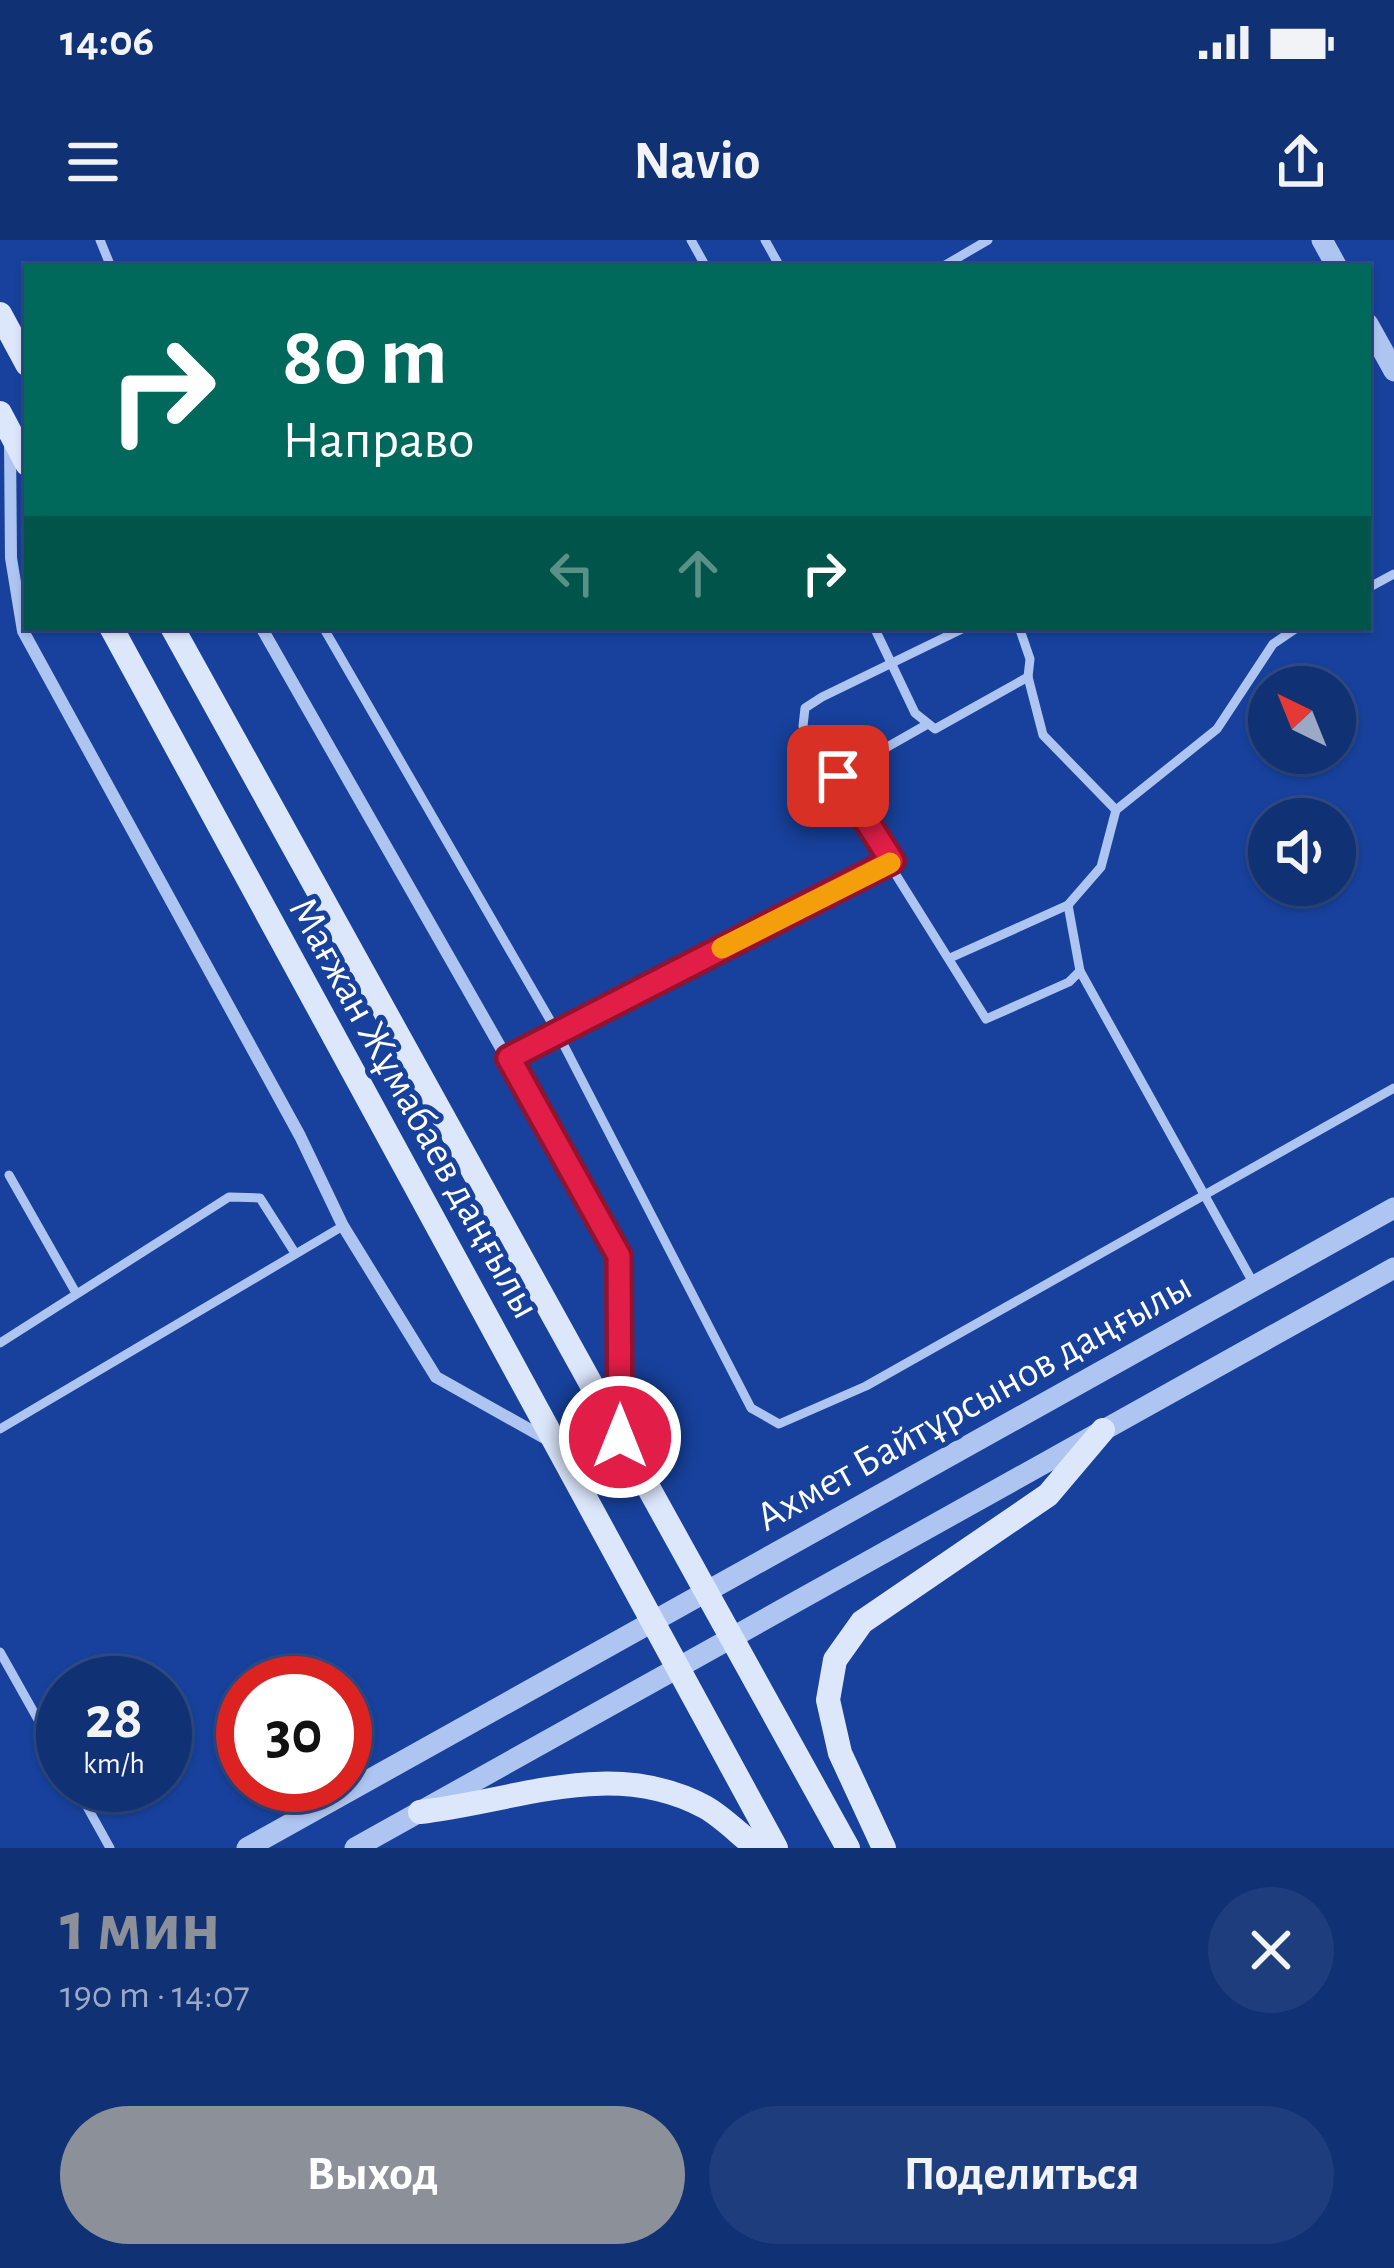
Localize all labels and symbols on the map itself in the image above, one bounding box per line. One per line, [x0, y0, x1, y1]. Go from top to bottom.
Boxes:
north arrow [1248, 666, 1356, 774]
pin [787, 725, 889, 827]
street label: Мағжан Жұмабаев даңғылы [281, 890, 548, 1326]
street label: Ахмет Байтұрсынов даңғылы [749, 1264, 1199, 1539]
position arrow [557, 1374, 683, 1500]
speed limit sign: 30 [216, 1656, 372, 1812]

